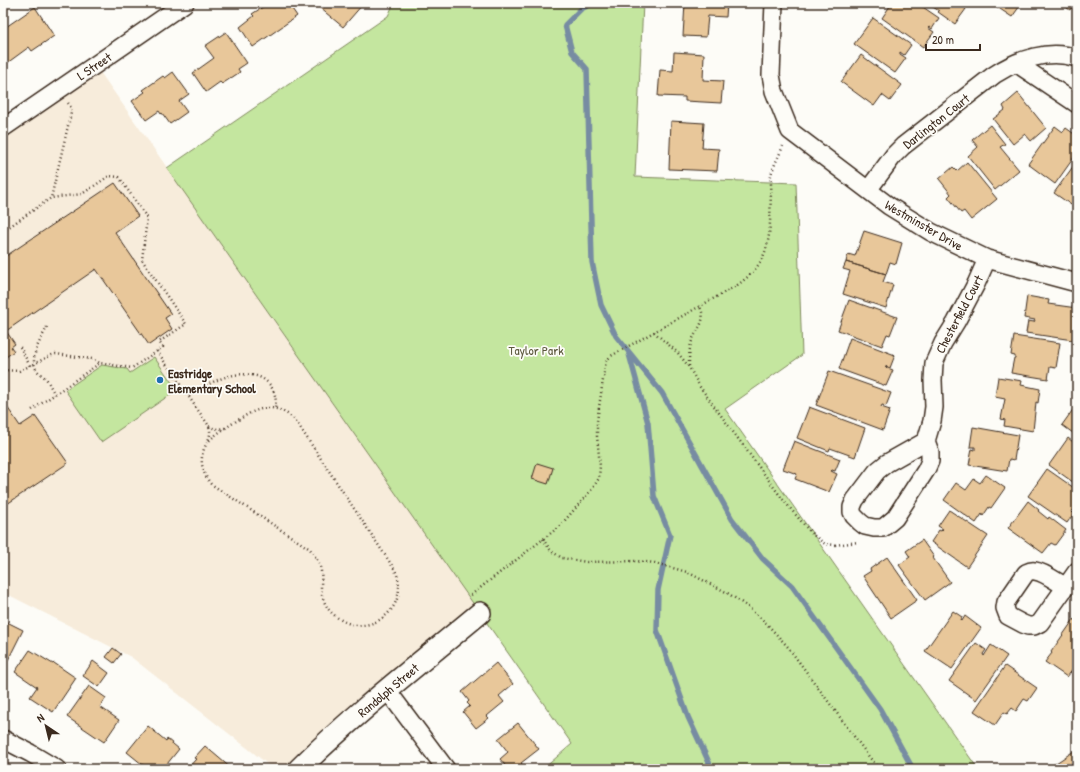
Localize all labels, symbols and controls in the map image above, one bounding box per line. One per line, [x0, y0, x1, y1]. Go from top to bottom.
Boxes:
scale bar [926, 26, 980, 52]
text: 20 m [932, 31, 954, 48]
street label: L Street [73, 48, 115, 84]
street label: Darlington Court [899, 89, 973, 153]
street label: Westminster Drive [882, 195, 966, 255]
street label: Chesterfield Court [931, 271, 987, 356]
park label: Taylor Park [508, 341, 564, 359]
place label: Eastridge Elementary School [168, 364, 256, 398]
marker: Eastridge Elementary School [155, 375, 165, 385]
street label: Randolph Street [354, 659, 423, 721]
north arrow [26, 706, 66, 746]
text: N [34, 710, 47, 725]

